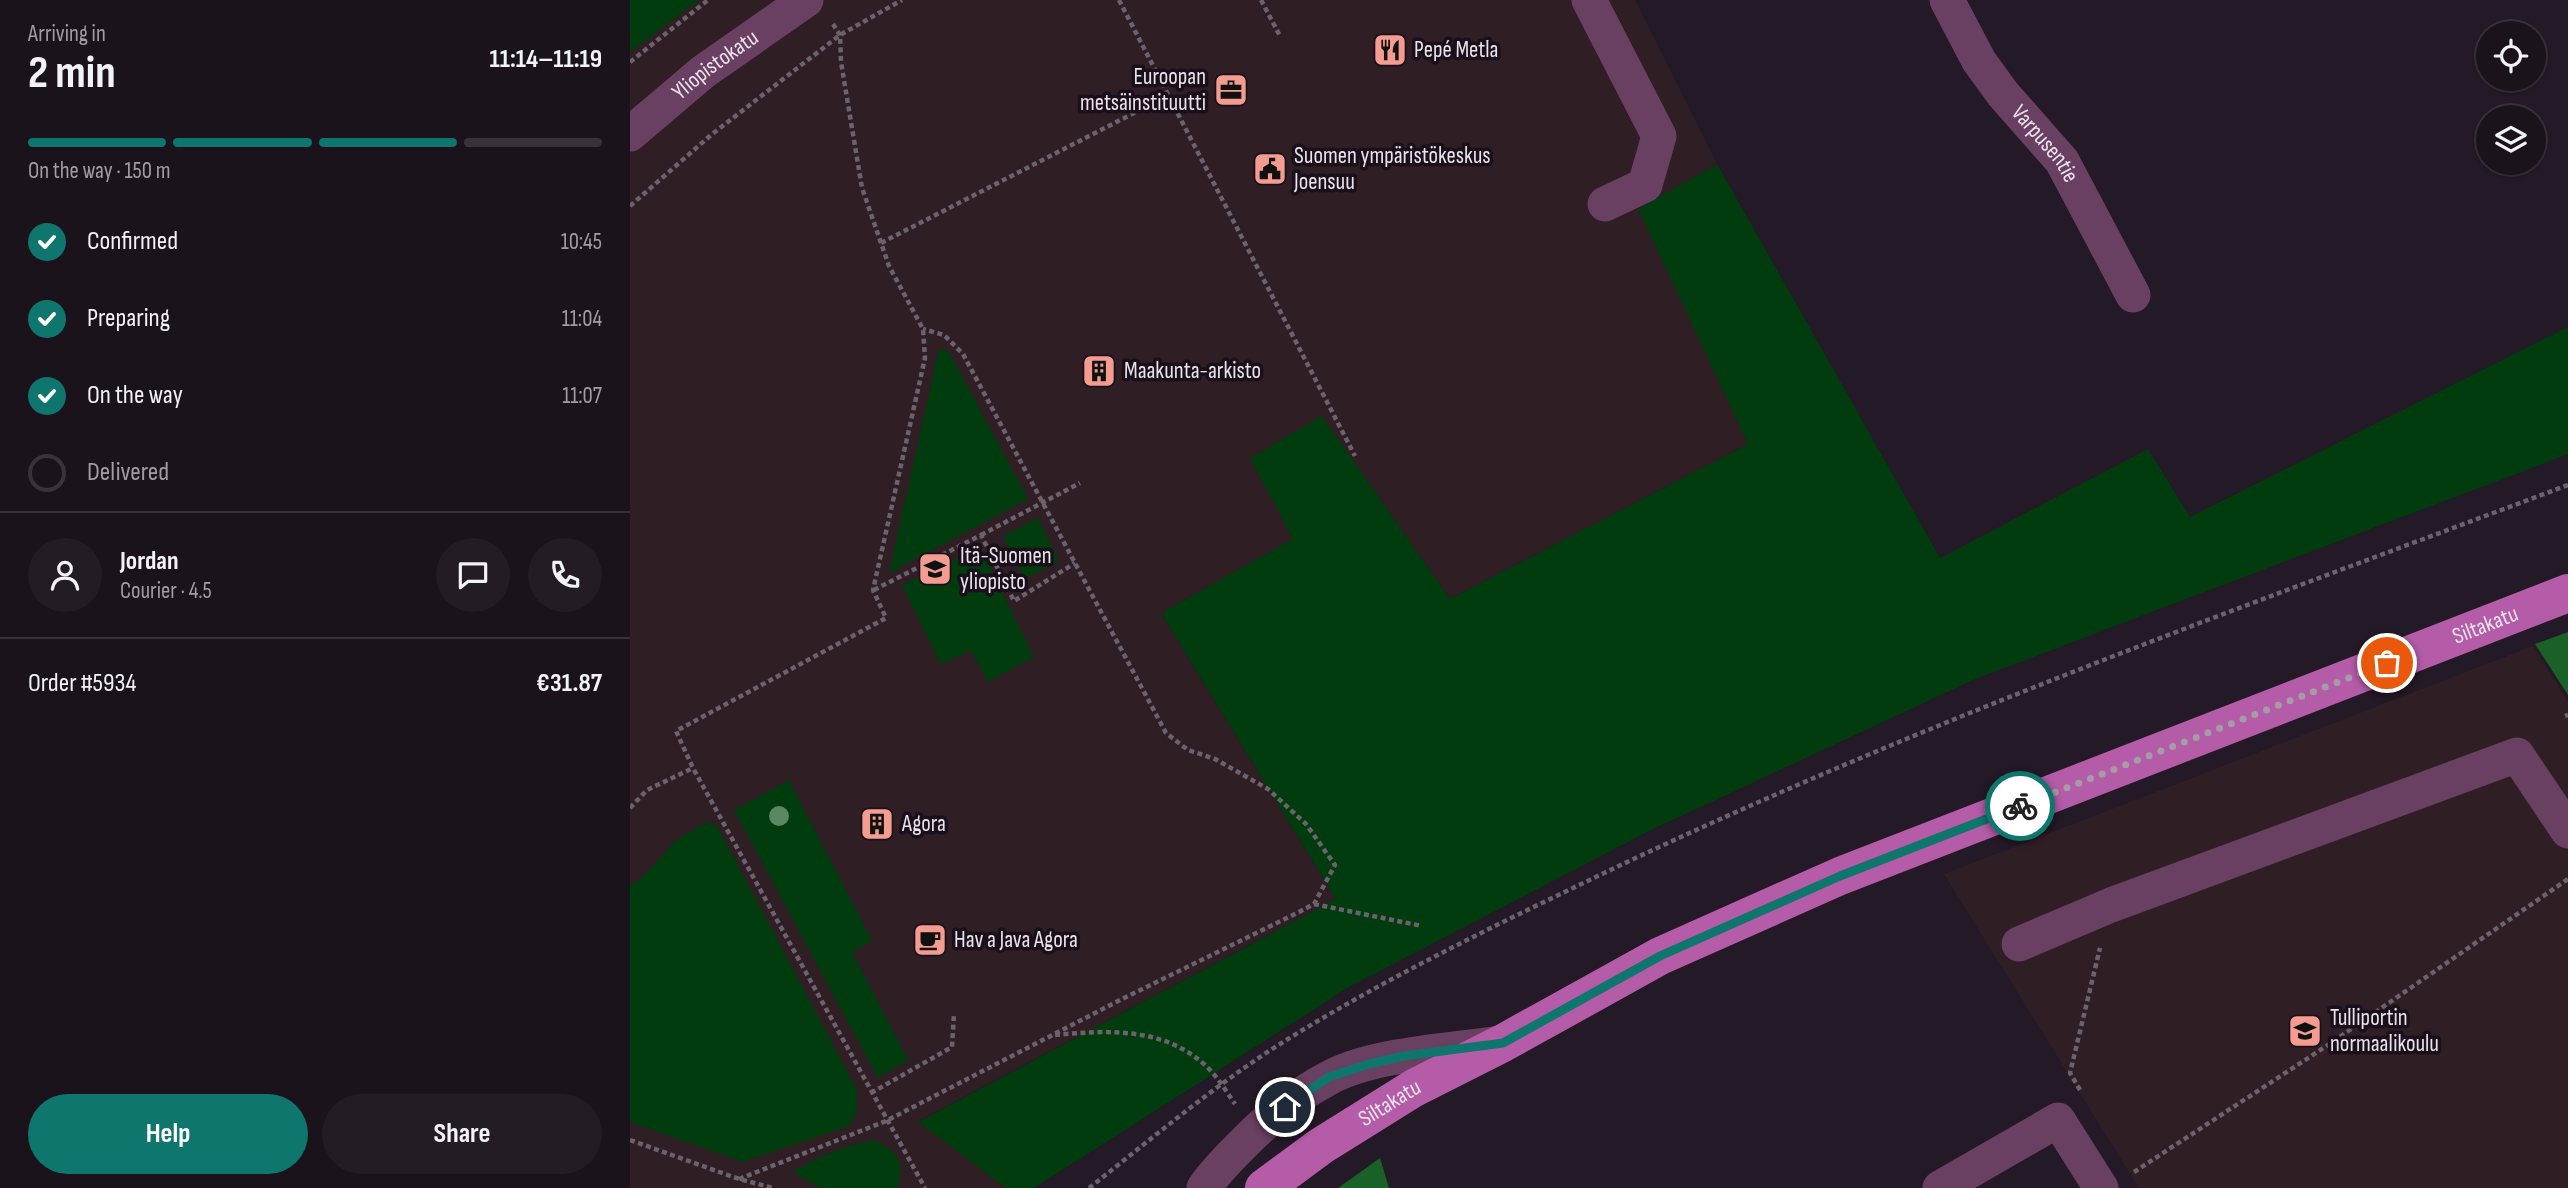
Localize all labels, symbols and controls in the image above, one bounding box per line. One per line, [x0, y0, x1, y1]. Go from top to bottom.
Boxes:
text: Arriving in [28, 20, 106, 48]
map controls [2476, 21, 2546, 175]
button: locate [2476, 21, 2546, 91]
street label: Yliopistokatu [666, 24, 764, 106]
restaurant icon: Pepé Metla [1371, 31, 1409, 69]
place label: Pepé Metla [1414, 36, 1498, 64]
text: 11:14–11:19 [490, 44, 602, 75]
text: 2 min [28, 46, 116, 101]
place label: Euroopan metsäinstituutti [1080, 63, 1206, 117]
office icon: Euroopan metsäinstituutti [1212, 71, 1250, 109]
street label: Varpusentie [2005, 99, 2085, 187]
button: layers [2476, 105, 2546, 175]
place label: Suomen ympäristökeskus Joensuu [1293, 142, 1491, 196]
public building icon: Suomen ympäristökeskus Joensuu [1251, 150, 1289, 188]
text: On the way · 150 m [28, 157, 171, 185]
icon: check [28, 223, 66, 261]
text: Confirmed [87, 226, 178, 257]
text: 10:45 [561, 228, 602, 256]
icon: check [28, 300, 66, 338]
text: Preparing [87, 303, 170, 334]
text: 11:04 [562, 305, 602, 333]
building icon: Maakunta-arkisto [1080, 352, 1118, 390]
place label: Maakunta-arkisto [1124, 357, 1261, 385]
icon: check [28, 377, 66, 415]
text: On the way [87, 380, 183, 411]
text: 11:07 [562, 382, 602, 410]
text: Delivered [87, 457, 169, 488]
button: person [28, 538, 102, 612]
button: chat [436, 538, 510, 612]
button: phone [528, 538, 602, 612]
place label: Itä-Suomen yliopisto [960, 542, 1052, 596]
text: Jordan [120, 546, 178, 577]
school or university icon: Itä-Suomen yliopisto [916, 550, 954, 588]
text: Courier · 4.5 [120, 577, 212, 605]
street label: Siltakatu [2448, 600, 2522, 651]
pin [2357, 633, 2417, 693]
icon: bag [2368, 644, 2406, 682]
text: Order #5934 [28, 668, 136, 699]
text: €31.87 [536, 668, 602, 699]
courier [1985, 771, 2055, 841]
icon: bike [2001, 787, 2039, 825]
building icon: Agora [858, 805, 896, 843]
place label: Agora [901, 810, 946, 838]
cafe icon: Hav a Java Agora [911, 921, 949, 959]
place label: Hav a Java Agora [954, 926, 1078, 954]
place label: Tulliportin normaalikoulu [2330, 1004, 2439, 1058]
school or university icon: Tulliportin normaalikoulu [2286, 1012, 2324, 1050]
street label: Siltakatu [1353, 1073, 1426, 1133]
pin [1255, 1077, 1315, 1137]
icon: home [1266, 1088, 1304, 1126]
button: Help [28, 1094, 308, 1174]
button: Share [322, 1094, 602, 1174]

